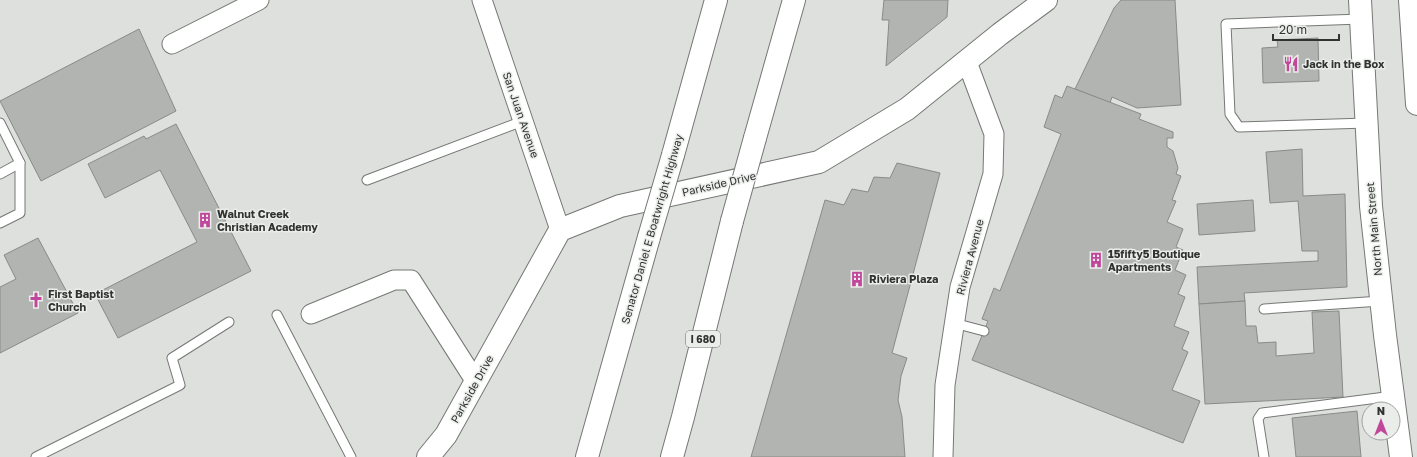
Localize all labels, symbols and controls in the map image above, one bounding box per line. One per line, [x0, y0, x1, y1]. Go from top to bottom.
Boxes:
scale bar [1273, 16, 1339, 42]
text: 20 m [1279, 22, 1307, 37]
restaurant icon: Jack in the Box [1282, 55, 1300, 73]
place label: Jack in the Box [1303, 57, 1385, 70]
street label: San Juan Avenue [501, 70, 542, 160]
street label: Senator Daniel E Boatwright Highway [618, 132, 685, 325]
street label: Parkside Drive [681, 169, 757, 198]
street label: North Main Street [1363, 182, 1384, 276]
place label: Walnut Creek Christian Academy [217, 207, 318, 233]
building icon: Walnut Creek Christian Academy [196, 211, 214, 229]
street label: Riviera Avenue [953, 218, 986, 296]
place label: 15fifty5 Boutique Apartments [1108, 247, 1201, 273]
building icon: 15fifty5 Boutique Apartments [1087, 251, 1105, 269]
building icon: Riviera Plaza [848, 270, 866, 288]
place label: Riviera Plaza [869, 272, 938, 285]
place label: First Baptist Church [48, 287, 114, 313]
church icon: First Baptist Church [27, 291, 45, 309]
road number: I 680 [686, 331, 720, 347]
street label: Parkside Drive [448, 352, 496, 425]
north arrow [1361, 401, 1401, 441]
text: N [1377, 404, 1385, 417]

